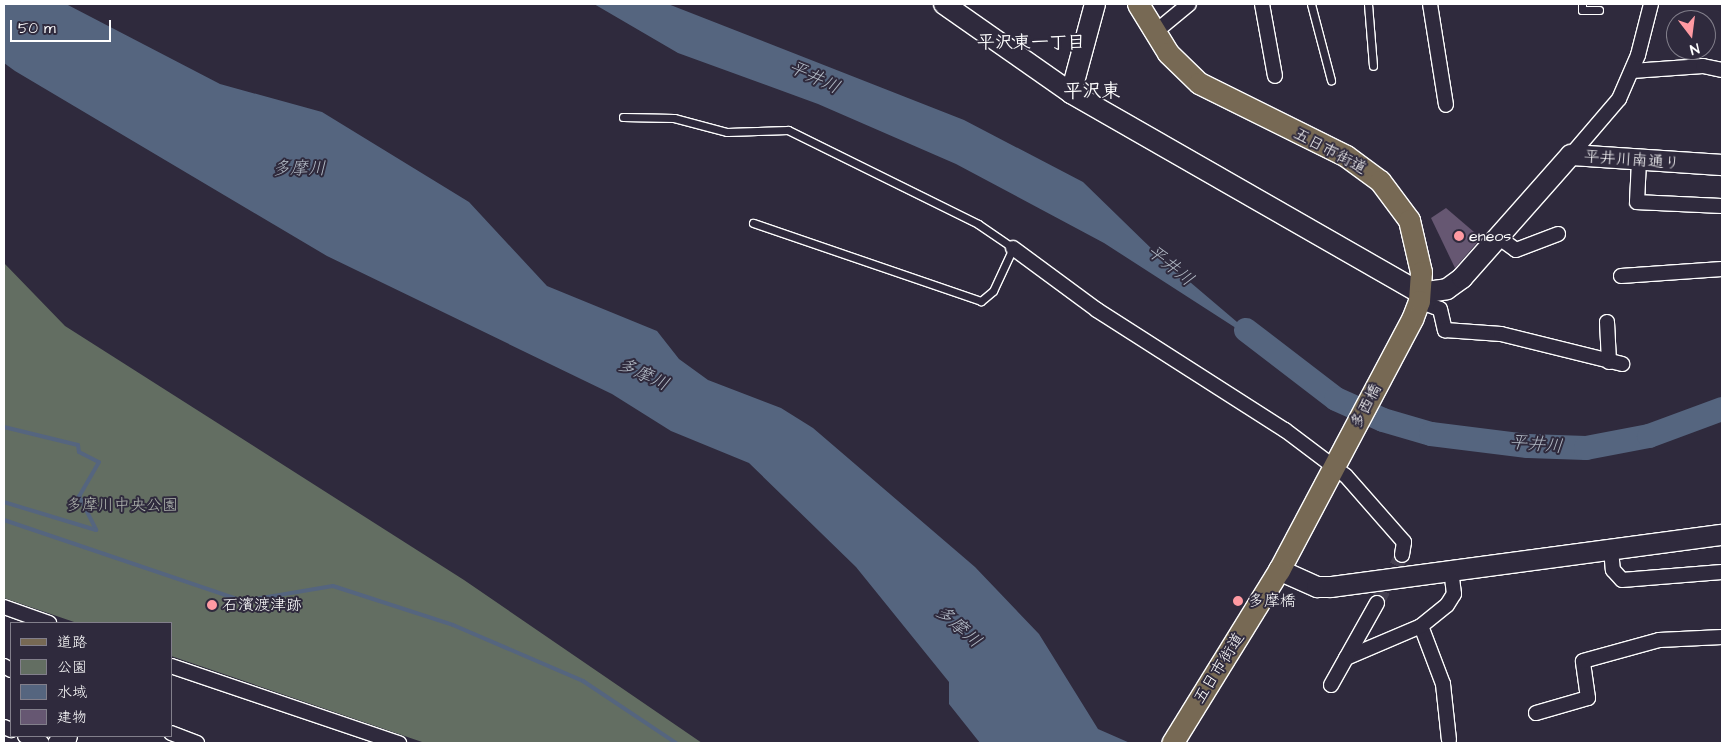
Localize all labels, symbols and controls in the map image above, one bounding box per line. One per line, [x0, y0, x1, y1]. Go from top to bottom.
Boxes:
scale bar [12, 10, 114, 42]
north arrow [1666, 10, 1716, 60]
text: 50 m [18, 18, 56, 39]
district label: 平沢東一丁目 [977, 32, 1085, 54]
text: N [1688, 38, 1701, 59]
water label: 平井川 [785, 57, 843, 99]
district label: 平沢東 [1064, 81, 1120, 103]
street label: 五日市街道 [1290, 124, 1370, 178]
street label: 平井川南通り [1583, 147, 1681, 173]
water label: 多摩川 [272, 158, 326, 180]
place label: eneos [1469, 226, 1511, 246]
marker: eneos [1453, 230, 1465, 242]
water label: 平井川 [1142, 241, 1198, 291]
water label: 多摩川 [614, 354, 672, 396]
street label: 多西橋 [1346, 380, 1386, 432]
water label: 平井川 [1508, 432, 1564, 458]
park label: 多摩川中央公園 [66, 495, 178, 515]
place label: 多摩橋 [1248, 591, 1296, 611]
place label: 石濱渡津跡 [222, 595, 302, 615]
marker: 多摩橋 [1232, 595, 1244, 607]
marker: 石濱渡津跡 [206, 599, 218, 611]
water label: 多摩川 [931, 601, 985, 653]
legend [10, 622, 172, 737]
street label: 五日市街道 [1190, 629, 1248, 707]
text: 道路 [57, 632, 87, 653]
text: 公園 [57, 657, 87, 678]
text: 水域 [57, 682, 87, 703]
text: 建物 [57, 707, 87, 728]

